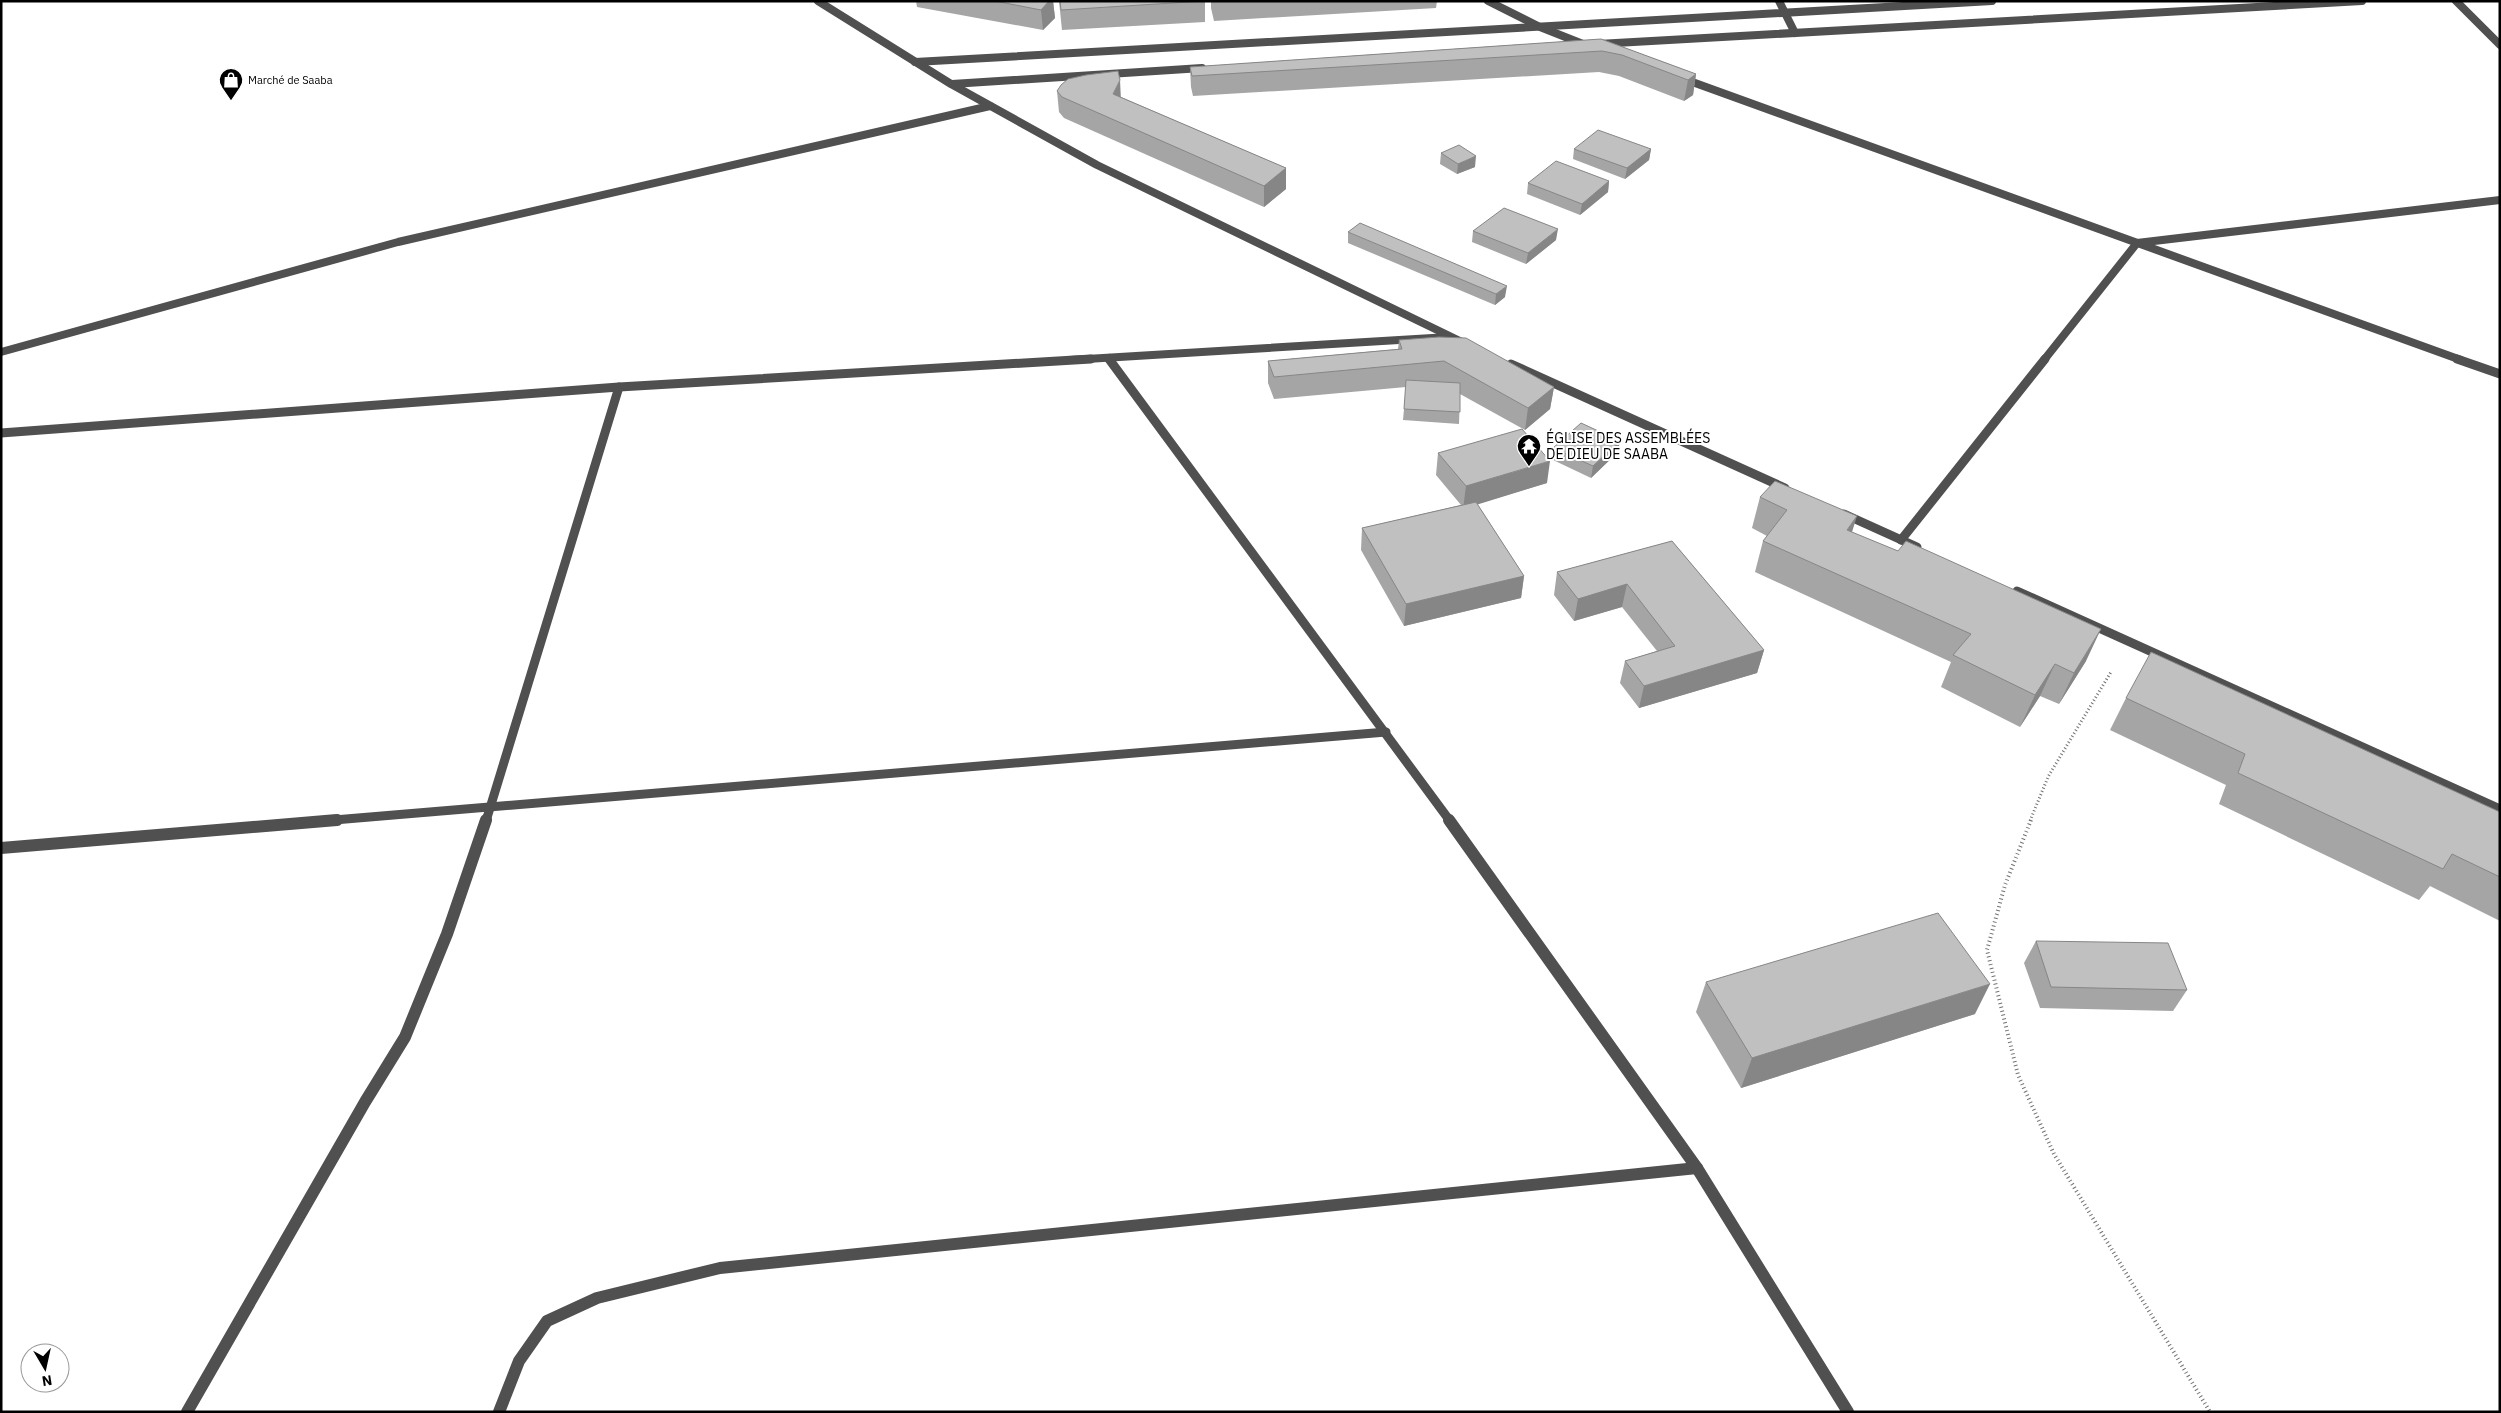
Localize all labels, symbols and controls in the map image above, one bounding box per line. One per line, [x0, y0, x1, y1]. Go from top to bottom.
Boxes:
shop icon: Marché de Saaba [218, 67, 244, 101]
place label: Marché de Saaba [248, 73, 333, 87]
place label: ÉGLISE DES ASSEMBLÉES DE DIEU DE SAABA [1546, 428, 1710, 463]
temple icon: ÉGLISE DES ASSEMBLÉES DE DIEU DE SAABA [1516, 433, 1542, 467]
north arrow [20, 1343, 70, 1393]
text: N [41, 1371, 53, 1391]

